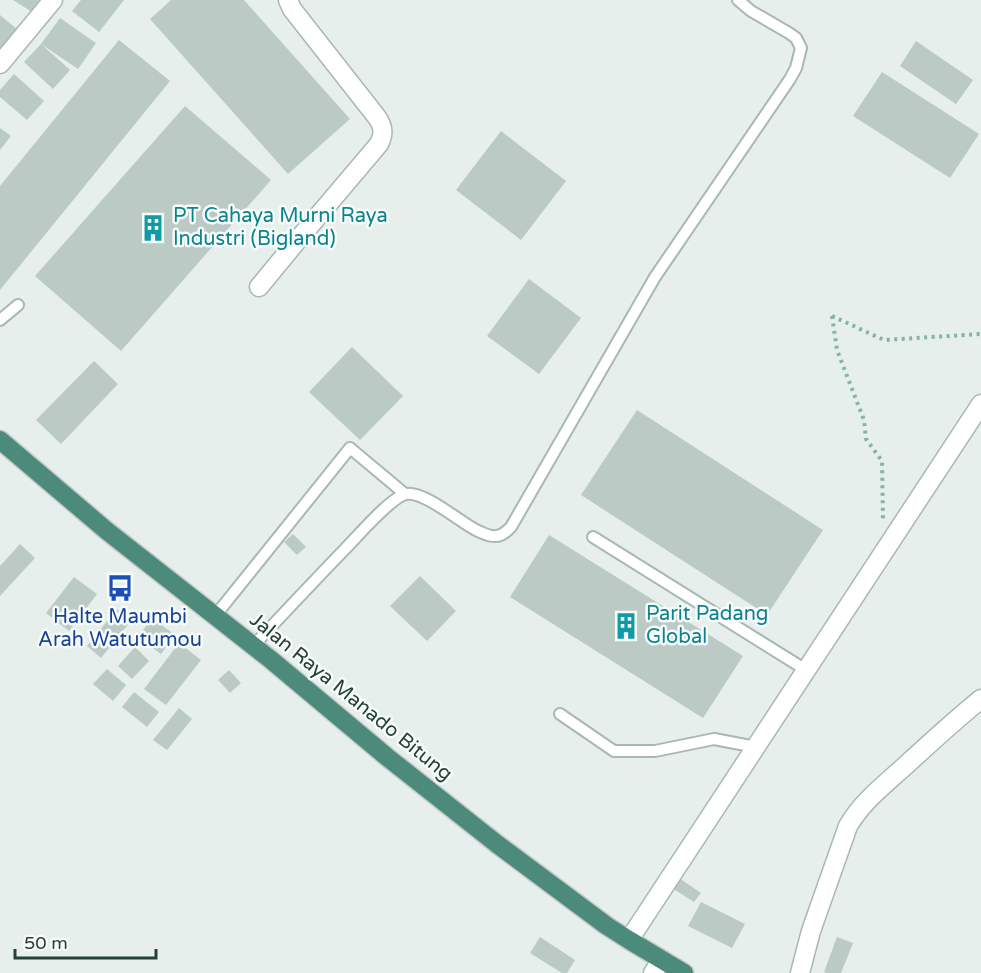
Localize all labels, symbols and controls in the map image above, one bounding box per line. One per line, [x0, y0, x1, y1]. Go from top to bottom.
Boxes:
place label: PT Cahaya Murni Raya Industri (Bigland) [173, 204, 388, 251]
building icon: PT Cahaya Murni Raya Industri (Bigland) [138, 213, 168, 243]
bus stop icon: Halte Maumbi Arah Watutumou [105, 573, 135, 603]
place label: Parit Padang Global [646, 602, 768, 649]
place label: Halte Maumbi Arah Watutumou [38, 605, 202, 652]
street label: Jalan Raya Manado Bitung [245, 608, 457, 786]
building icon: Parit Padang Global [611, 611, 641, 641]
scale bar [15, 922, 156, 960]
text: 50 m [24, 932, 68, 954]

